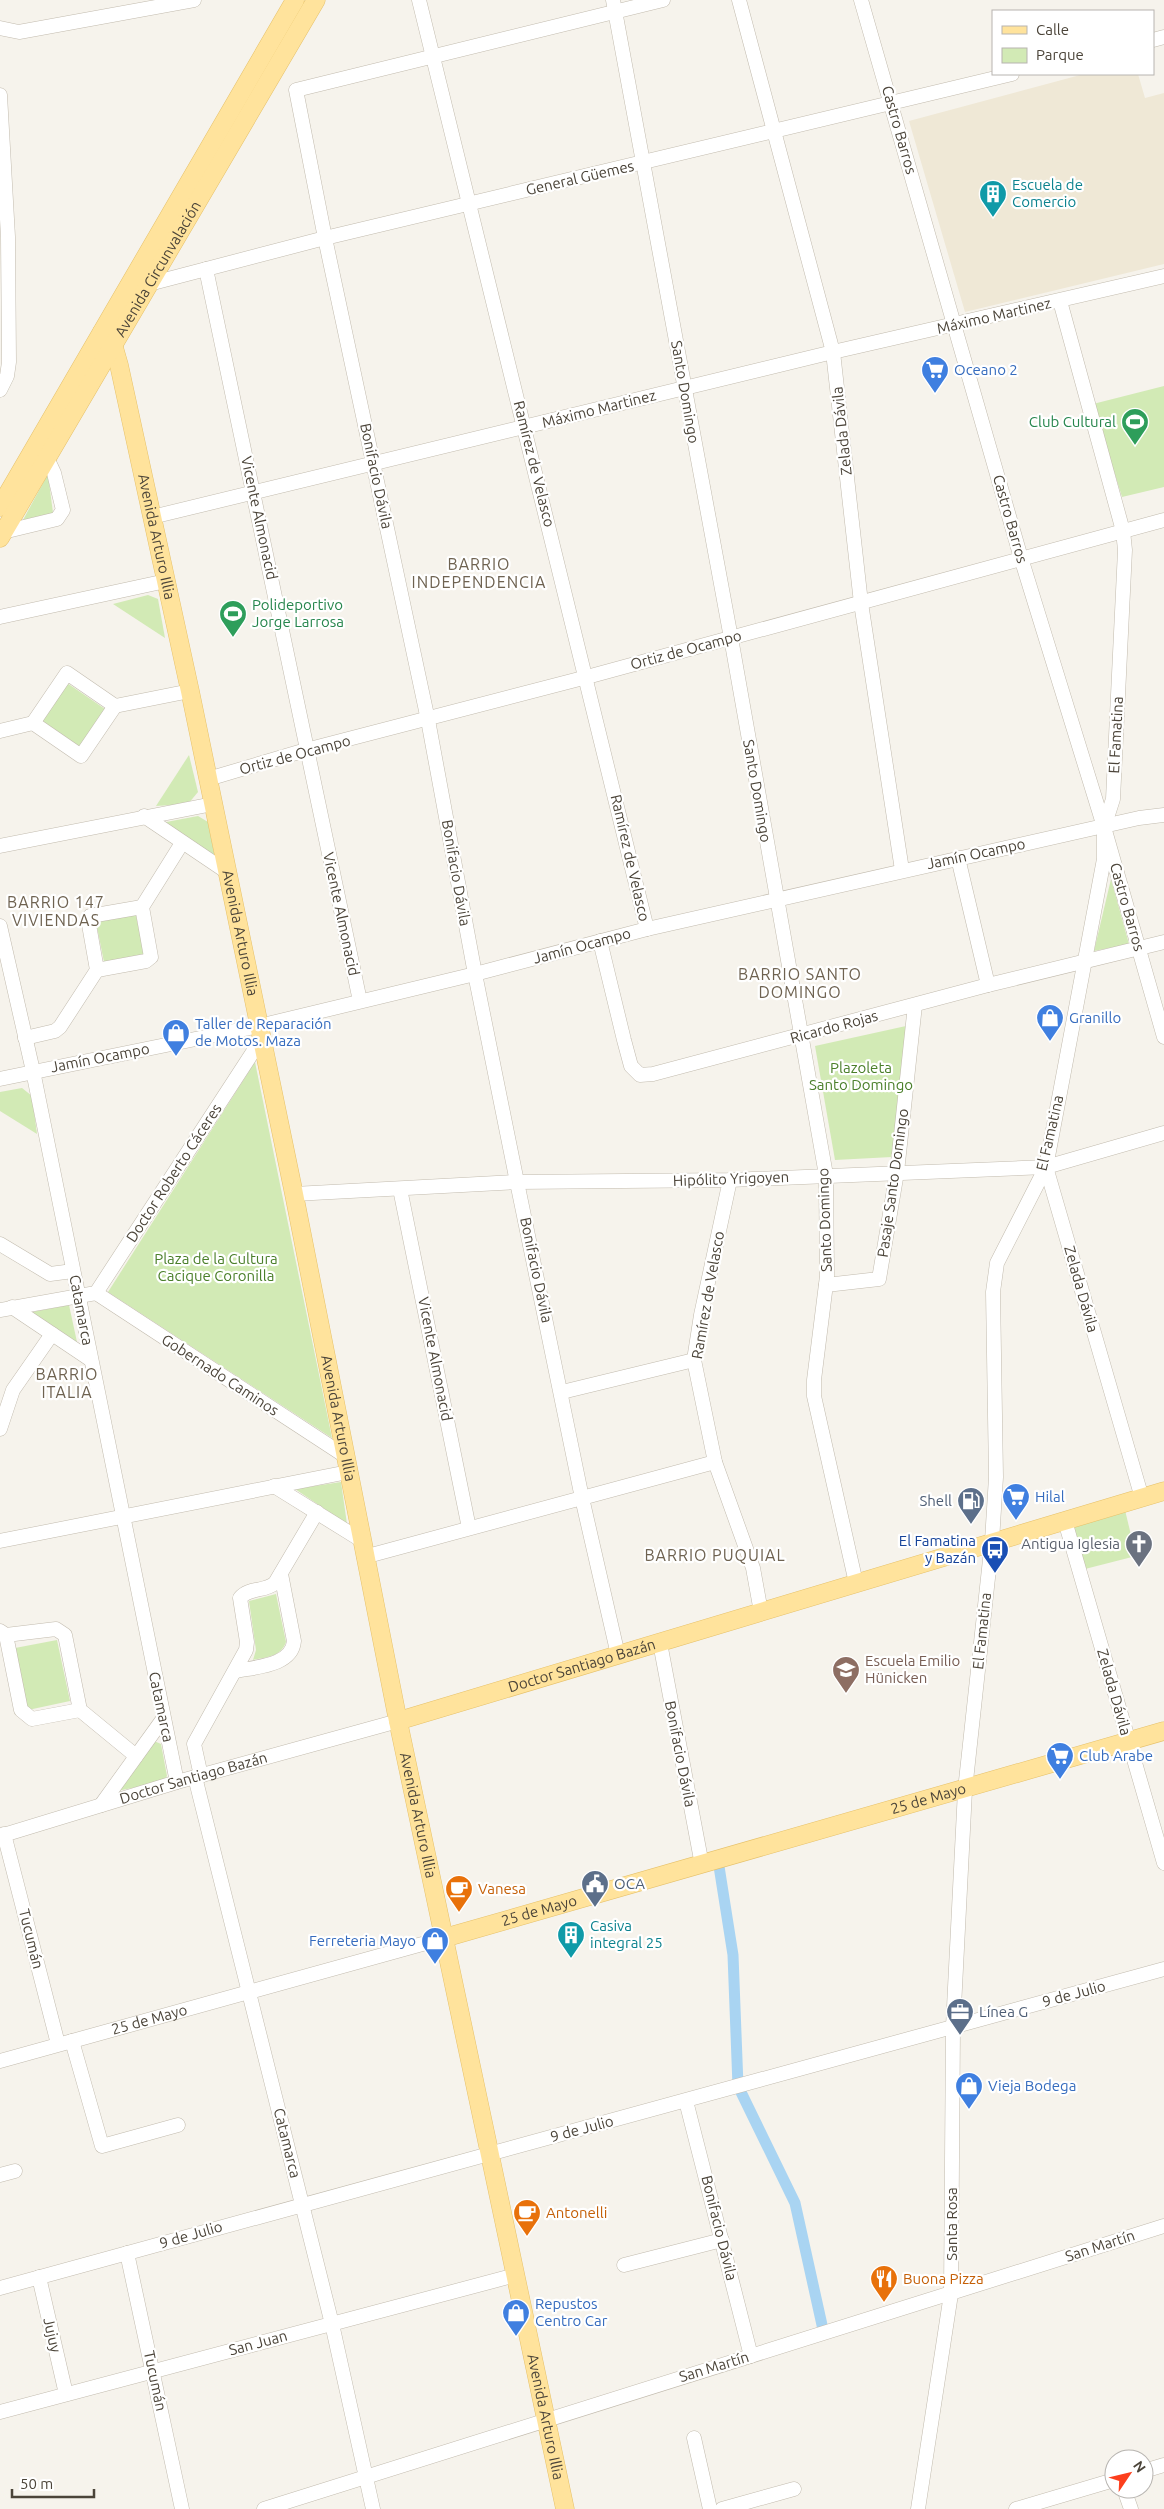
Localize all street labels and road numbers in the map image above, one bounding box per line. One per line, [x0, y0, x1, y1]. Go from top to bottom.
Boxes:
street label: Castro Barros [879, 84, 920, 176]
street label: General Güemes [524, 157, 636, 198]
street label: Avenida Circunvalación [111, 198, 204, 340]
street label: Máximo Martinez [935, 294, 1053, 337]
street label: Santo Domingo [668, 339, 703, 445]
street label: Máximo Martinez [540, 386, 658, 431]
street label: Zelada Dávila [828, 386, 855, 476]
street label: Ramírez de Velasco [511, 399, 558, 529]
street label: Bonifacio Dávila [357, 421, 396, 530]
street label: Vicente Almonacid [238, 454, 281, 581]
street label: Avenida Arturo Illia [135, 472, 179, 601]
street label: Castro Barros [990, 473, 1031, 565]
street label: Ortiz de Ocampo [628, 626, 743, 673]
street label: El Famatina [1105, 696, 1126, 774]
street label: Ortiz de Ocampo [237, 731, 352, 778]
street label: Santo Domingo [740, 738, 775, 844]
street label: Ramírez de Velasco [608, 793, 653, 923]
street label: Bonifacio Dávila [439, 818, 474, 927]
street label: Jamín Ocampo [925, 835, 1027, 872]
street label: Vicente Almonacid [320, 850, 363, 977]
street label: Castro Barros [1107, 861, 1148, 953]
street label: Avenida Arturo Illia [219, 869, 262, 998]
street label: Jamín Ocampo [531, 924, 633, 967]
street label: Ricardo Rojas [788, 1007, 880, 1046]
street label: Jamín Ocampo [49, 1040, 151, 1075]
street label: El Famatina [1033, 1093, 1066, 1172]
street label: Doctor Roberto Cáceres [122, 1100, 225, 1245]
street label: Pasaje Santo Domingo [874, 1107, 911, 1259]
street label: Hipólito Yrigoyen [673, 1168, 789, 1189]
street label: Santo Domingo [814, 1168, 835, 1272]
street label: Bonifacio Dávila [517, 1215, 556, 1324]
street label: Ramírez de Velasco [688, 1230, 727, 1360]
street label: Zelada Dávila [1061, 1244, 1102, 1334]
street label: Catamarca [66, 1273, 97, 1347]
street label: Vicente Almonacid [415, 1295, 456, 1422]
street label: Gobernado Caminos [159, 1330, 282, 1419]
street label: Avenida Arturo Illia [318, 1354, 360, 1483]
street label: El Famatina [969, 1592, 994, 1670]
street label: Doctor Santiago Bazán [506, 1635, 657, 1695]
street label: Zelada Dávila [1094, 1647, 1135, 1737]
street label: Catamarca [146, 1670, 177, 1744]
street label: Bonifacio Dávila [662, 1699, 699, 1808]
street label: Doctor Santiago Bazán [117, 1748, 269, 1807]
street label: Avenida Arturo Illia [397, 1751, 440, 1880]
street label: 25 de Mayo [889, 1779, 968, 1817]
street label: 25 de Mayo [499, 1891, 579, 1929]
street label: Tucumán [16, 1907, 47, 1971]
street label: 9 de Julio [1040, 1977, 1107, 2010]
street label: 25 de Mayo [110, 2001, 189, 2038]
street label: Catamarca [271, 2106, 304, 2180]
street label: 9 de Julio [548, 2112, 615, 2145]
street label: Bonifacio Dávila [698, 2174, 741, 2282]
street label: Santa Rosa [943, 2187, 960, 2261]
street label: 9 de Julio [157, 2217, 224, 2252]
street label: San Martín [1063, 2226, 1137, 2265]
street label: Jujuy [40, 2316, 65, 2354]
street label: San Juan [227, 2327, 289, 2358]
street label: San Martín [677, 2348, 751, 2385]
street label: Tucumán [141, 2349, 170, 2413]
street label: Avenida Arturo Illia [524, 2352, 568, 2481]

